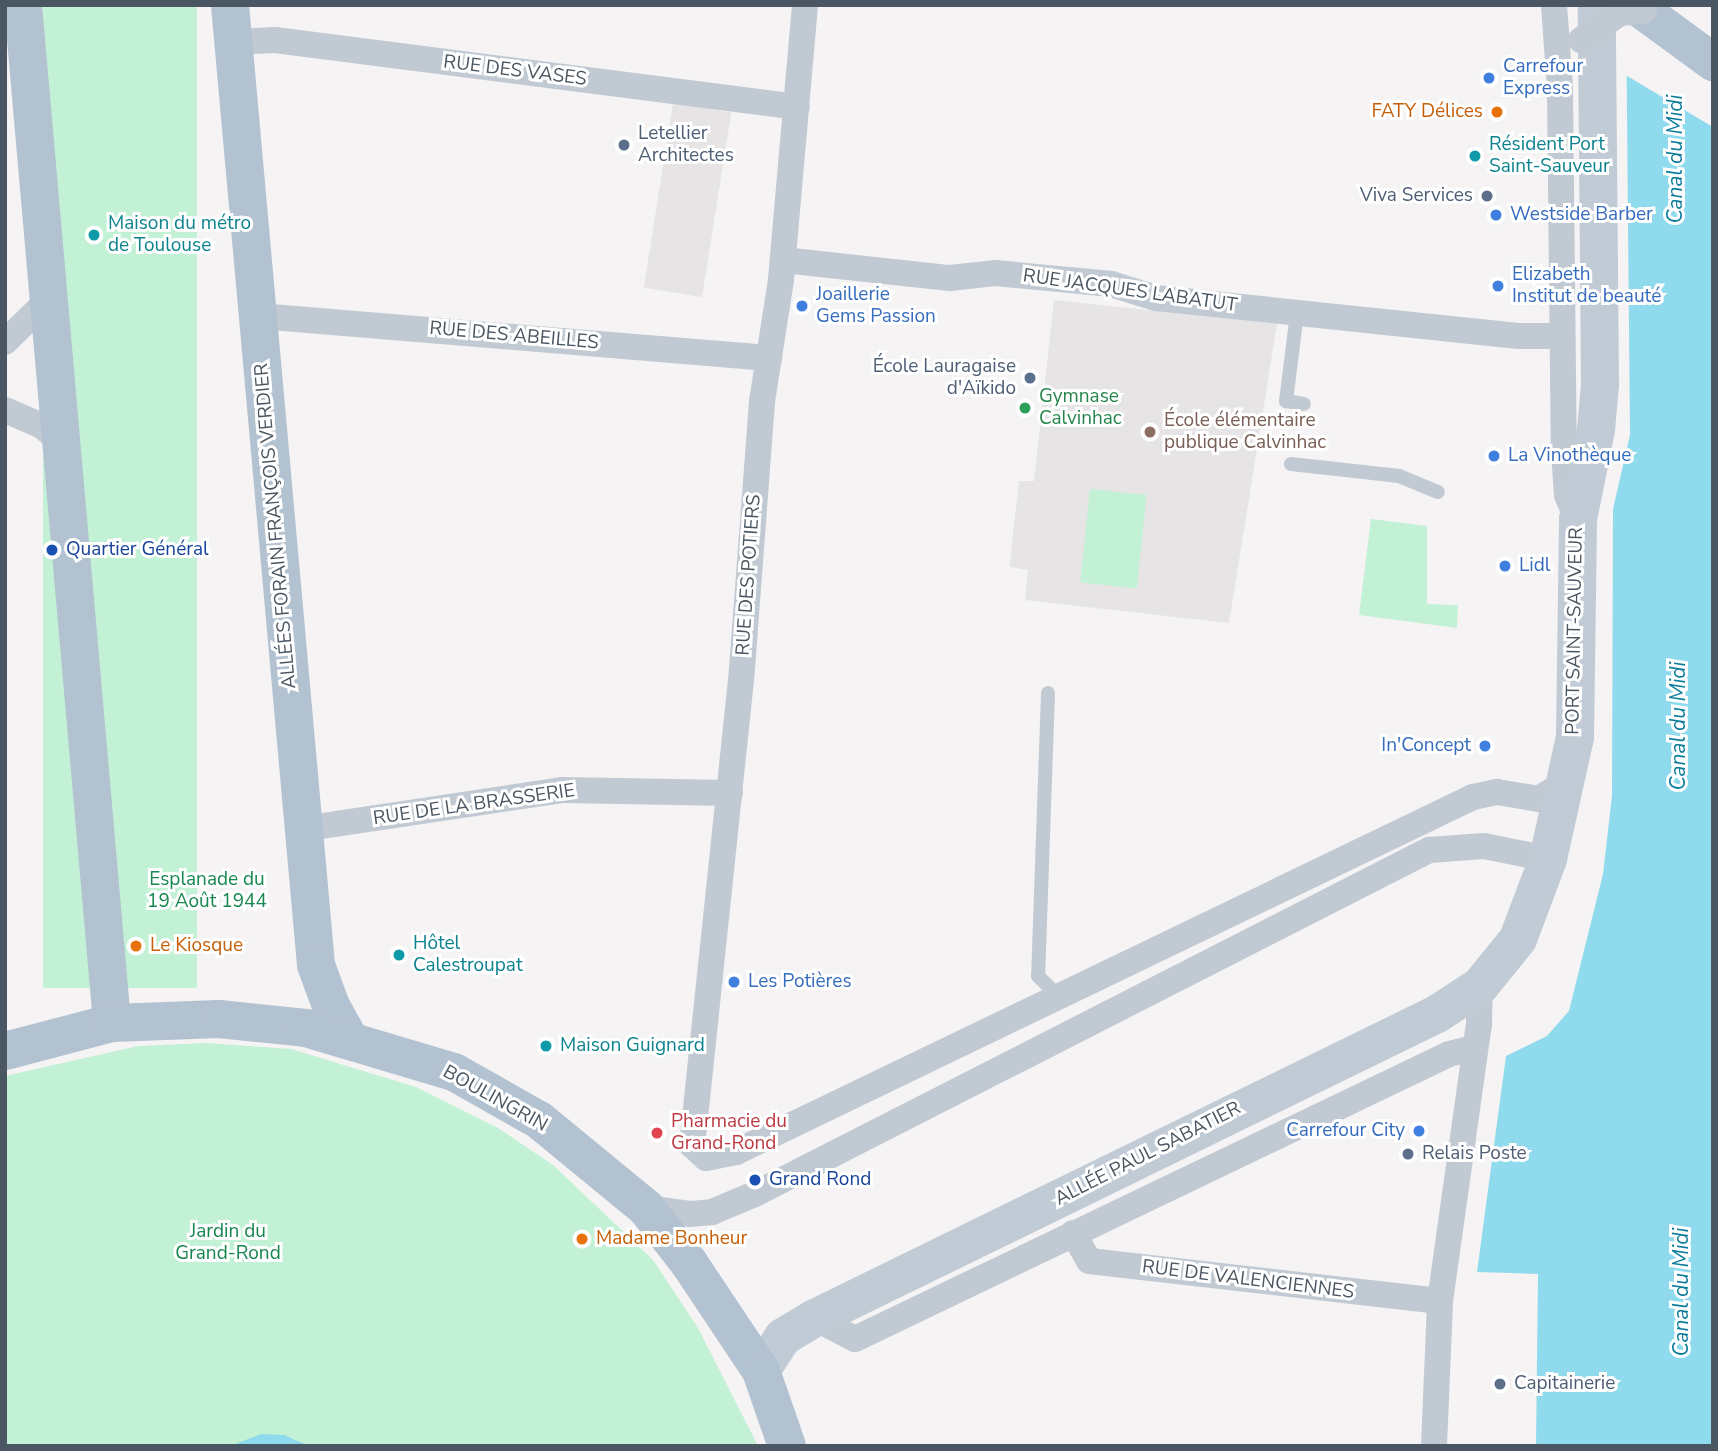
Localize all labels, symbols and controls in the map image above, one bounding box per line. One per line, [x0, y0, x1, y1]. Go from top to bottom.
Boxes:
street label: RUE DES VASES [442, 51, 588, 91]
place label: Carrefour Express [1503, 56, 1583, 100]
marker: Carrefour Express [1481, 70, 1497, 86]
water label: Canal du Midi [1662, 95, 1688, 223]
place label: FATY Délices [1371, 101, 1483, 123]
marker: FATY Délices [1489, 104, 1505, 120]
place label: Letellier Architectes [638, 123, 734, 167]
place label: Résident Port Saint-Sauveur [1489, 134, 1610, 178]
marker: Letellier Architectes [616, 137, 632, 153]
marker: Résident Port Saint-Sauveur [1467, 148, 1483, 164]
place label: Viva Services [1360, 185, 1473, 207]
marker: Viva Services [1479, 188, 1495, 204]
place label: Westside Barber [1510, 204, 1653, 226]
marker: Westside Barber [1488, 207, 1504, 223]
place label: Maison du métro de Toulouse [108, 213, 251, 257]
marker: Maison du métro de Toulouse [86, 227, 102, 243]
place label: Elizabeth Institut de beauté [1512, 264, 1661, 308]
street label: RUE JACQUES LABATUT [1021, 265, 1239, 317]
marker: Elizabeth Institut de beauté [1490, 278, 1506, 294]
place label: Joaillerie Gems Passion [816, 284, 936, 328]
marker: Joaillerie Gems Passion [794, 298, 810, 314]
street label: RUE DES ABEILLES [428, 317, 600, 355]
place label: École Lauragaise d'Aïkido [873, 356, 1016, 400]
street label: ALLÉES FORAIN FRANÇOIS VERDIER [250, 362, 302, 690]
marker: École Lauragaise d'Aïkido [1022, 370, 1038, 386]
place label: Gymnase Calvinhac [1039, 386, 1122, 430]
marker: Gymnase Calvinhac [1017, 400, 1033, 416]
place label: École élémentaire publique Calvinhac [1164, 410, 1326, 454]
marker: École élémentaire publique Calvinhac [1142, 424, 1158, 440]
place label: La Vinothèque [1508, 445, 1631, 467]
marker: La Vinothèque [1486, 448, 1502, 464]
street label: RUE DES POTIERS [732, 494, 766, 656]
street label: PORT SAINT-SAUVEUR [1562, 527, 1588, 735]
place label: Quartier Général [66, 539, 209, 561]
marker: Quartier Général [44, 542, 60, 558]
place label: Lidl [1519, 555, 1550, 577]
marker: Lidl [1497, 558, 1513, 574]
water label: Canal du Midi [1665, 662, 1691, 790]
place label: In'Concept [1381, 735, 1471, 757]
marker: In'Concept [1477, 738, 1493, 754]
street label: RUE DE LA BRASSERIE [372, 780, 576, 830]
park label: Esplanade du 19 Août 1944 [147, 869, 267, 913]
place label: Hôtel Calestroupat [413, 933, 523, 977]
place label: Le Kiosque [150, 935, 243, 957]
marker: Le Kiosque [128, 938, 144, 954]
marker: Hôtel Calestroupat [391, 947, 407, 963]
place label: Les Potières [748, 971, 852, 993]
marker: Les Potières [726, 974, 742, 990]
place label: Maison Guignard [560, 1035, 705, 1057]
marker: Maison Guignard [538, 1038, 554, 1054]
street label: BOULINGRIN [439, 1061, 551, 1137]
street label: ALLÉE PAUL SABATIER [1051, 1097, 1245, 1211]
place label: Pharmacie du Grand-Rond [671, 1111, 787, 1155]
place label: Carrefour City [1286, 1120, 1405, 1142]
marker: Carrefour City [1411, 1123, 1427, 1139]
marker: Pharmacie du Grand-Rond [649, 1125, 665, 1141]
place label: Relais Poste [1422, 1143, 1527, 1165]
marker: Relais Poste [1400, 1146, 1416, 1162]
place label: Grand Rond [769, 1169, 871, 1191]
marker: Grand Rond [747, 1172, 763, 1188]
park label: Jardin du Grand-Rond [175, 1221, 281, 1265]
place label: Madame Bonheur [596, 1228, 747, 1250]
water label: Canal du Midi [1668, 1228, 1694, 1356]
marker: Madame Bonheur [574, 1231, 590, 1247]
street label: RUE DE VALENCIENNES [1141, 1256, 1355, 1304]
place label: Capitainerie [1514, 1373, 1615, 1395]
marker: Capitainerie [1492, 1376, 1508, 1392]

